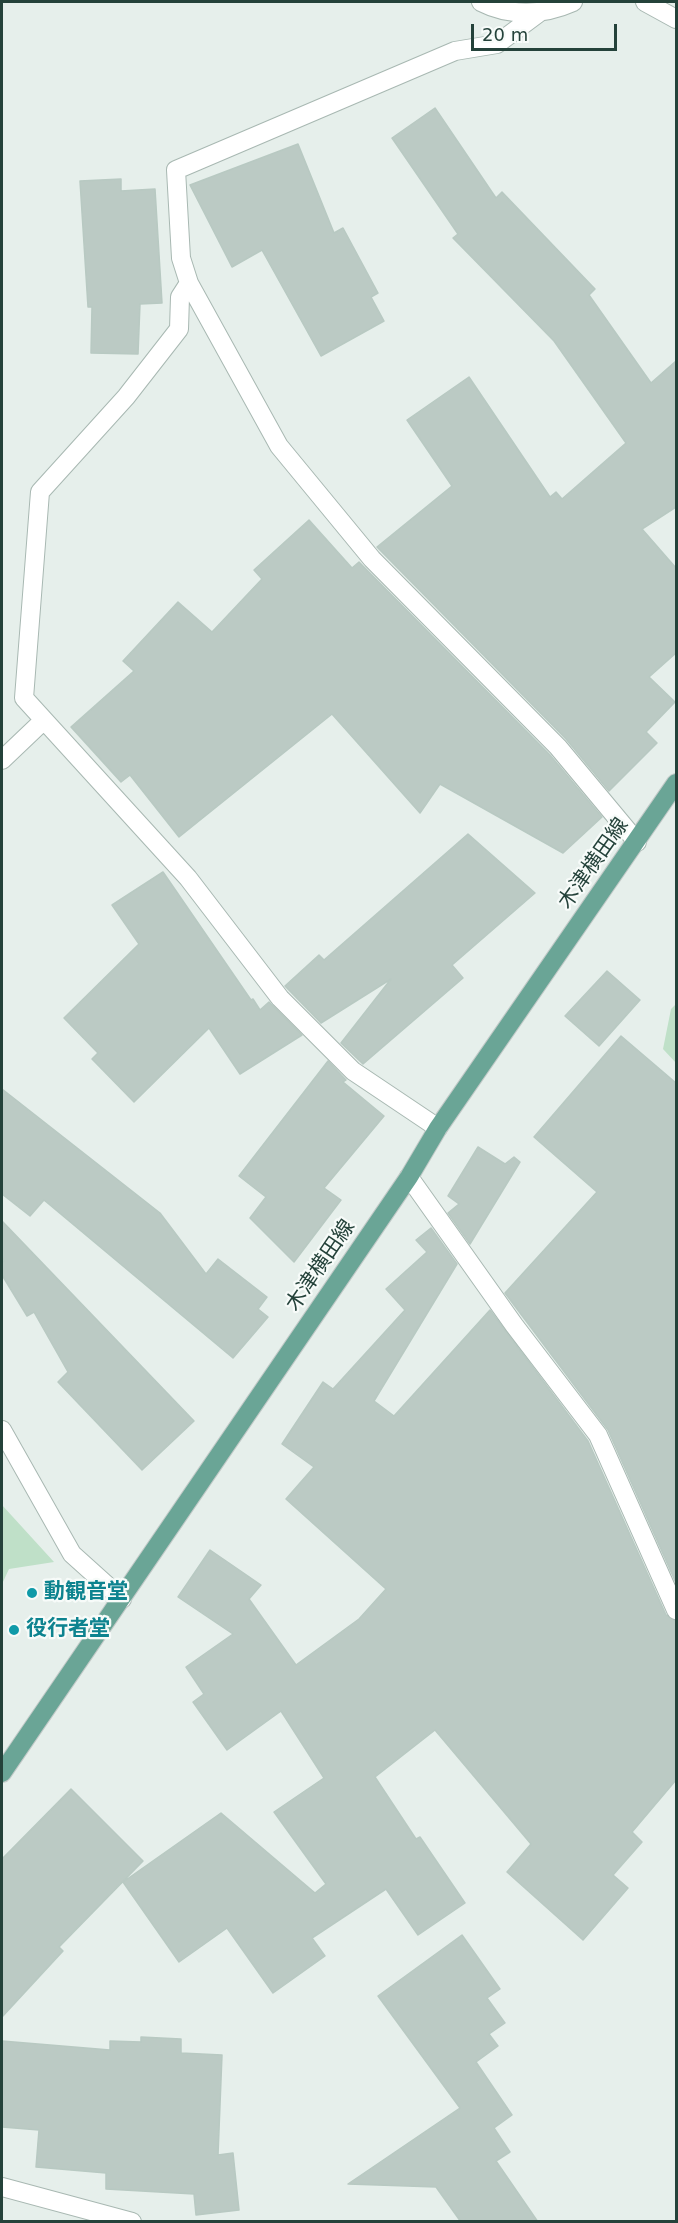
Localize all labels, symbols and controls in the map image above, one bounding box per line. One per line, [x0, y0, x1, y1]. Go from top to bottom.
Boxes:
scale bar [474, 12, 620, 50]
text: 20 m [482, 24, 528, 45]
street label: 木津横田線 [554, 814, 634, 914]
street label: 木津横田線 [281, 1215, 361, 1317]
place label: 動観音堂 [44, 1580, 128, 1606]
marker: 動観音堂 [25, 1586, 39, 1600]
place label: 役行者堂 [26, 1617, 110, 1643]
marker: 役行者堂 [7, 1623, 21, 1637]

